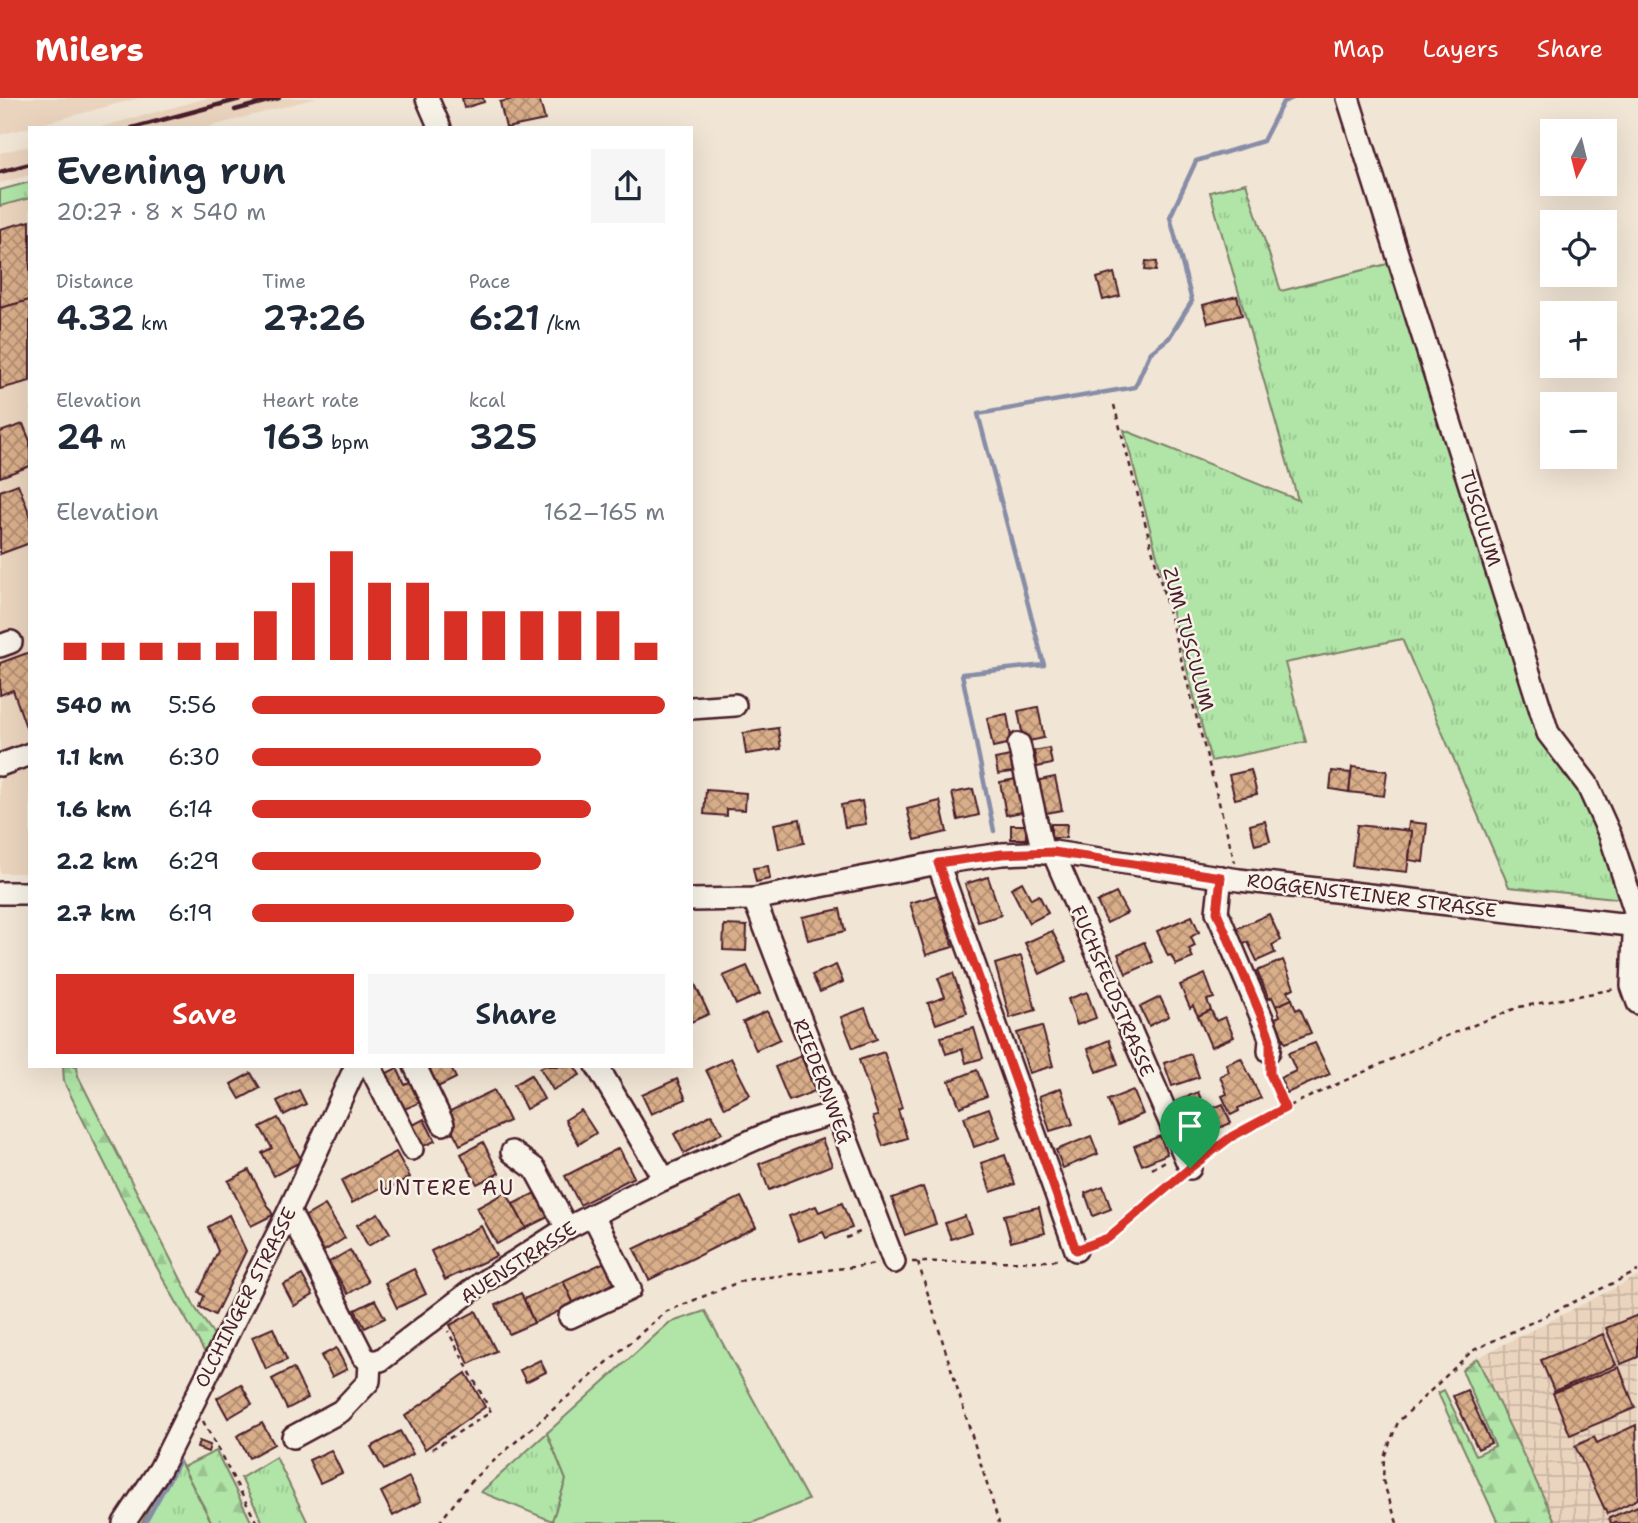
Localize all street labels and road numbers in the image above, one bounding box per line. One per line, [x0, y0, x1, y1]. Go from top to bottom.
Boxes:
street label: TUSCULUM [1454, 467, 1507, 569]
street label: ZUM TUSCULUM [1157, 564, 1220, 714]
street label: ROGGENSTEINER STRASSE [1246, 868, 1498, 923]
street label: FUCHSFELDSTRASSE [1065, 902, 1160, 1081]
street label: RIEDERNWEG [787, 1015, 858, 1147]
street label: OLCHINGER STRASSE [189, 1203, 302, 1392]
street label: AUENSTRASSE [456, 1216, 581, 1309]

